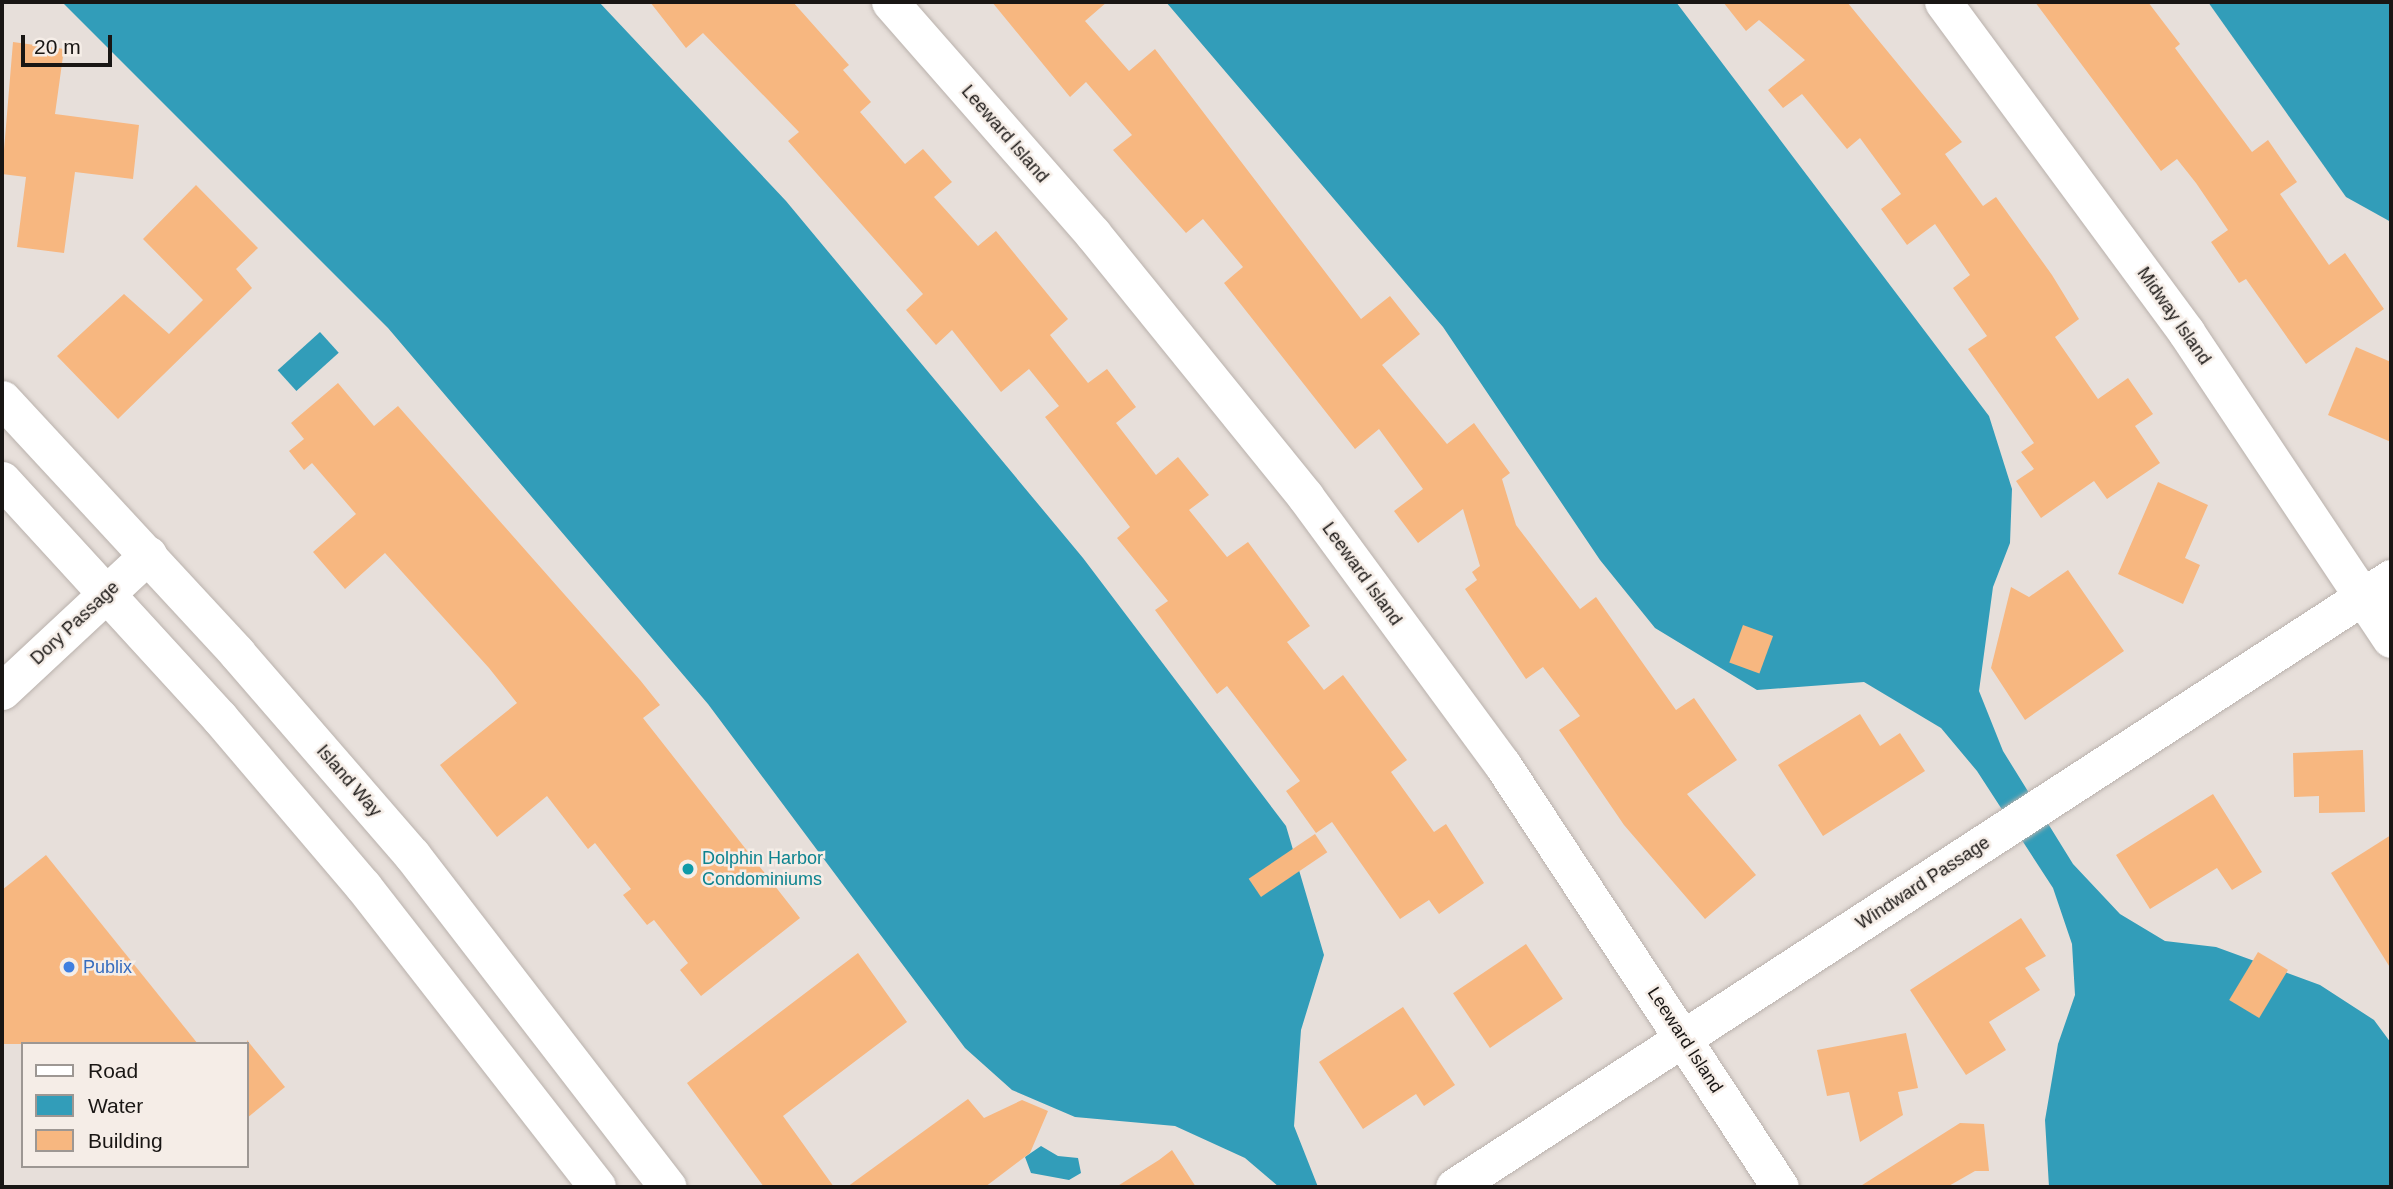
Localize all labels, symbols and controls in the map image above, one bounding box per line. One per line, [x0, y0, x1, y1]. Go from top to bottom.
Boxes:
scale bar [24, 21, 116, 65]
text: 20 m [34, 35, 81, 58]
street label: Leeward Island [957, 81, 1053, 187]
street label: Midway Island [2132, 263, 2216, 369]
street label: Leeward Island [1317, 518, 1407, 630]
street label: Dory Passage [26, 577, 124, 669]
street label: Island Way [312, 741, 386, 821]
street label: Windward Passage [1852, 832, 1994, 934]
place label: Dolphin Harbor Condominiums [702, 848, 823, 890]
marker: Dolphin Harbor Condominiums [680, 861, 696, 877]
place label: Publix [83, 956, 132, 978]
marker: Publix [61, 959, 77, 975]
street label: Leeward Island [1643, 983, 1727, 1097]
legend [21, 1042, 248, 1168]
text: Road [88, 1059, 138, 1082]
text: Water [88, 1094, 143, 1117]
text: Building [88, 1129, 163, 1152]

